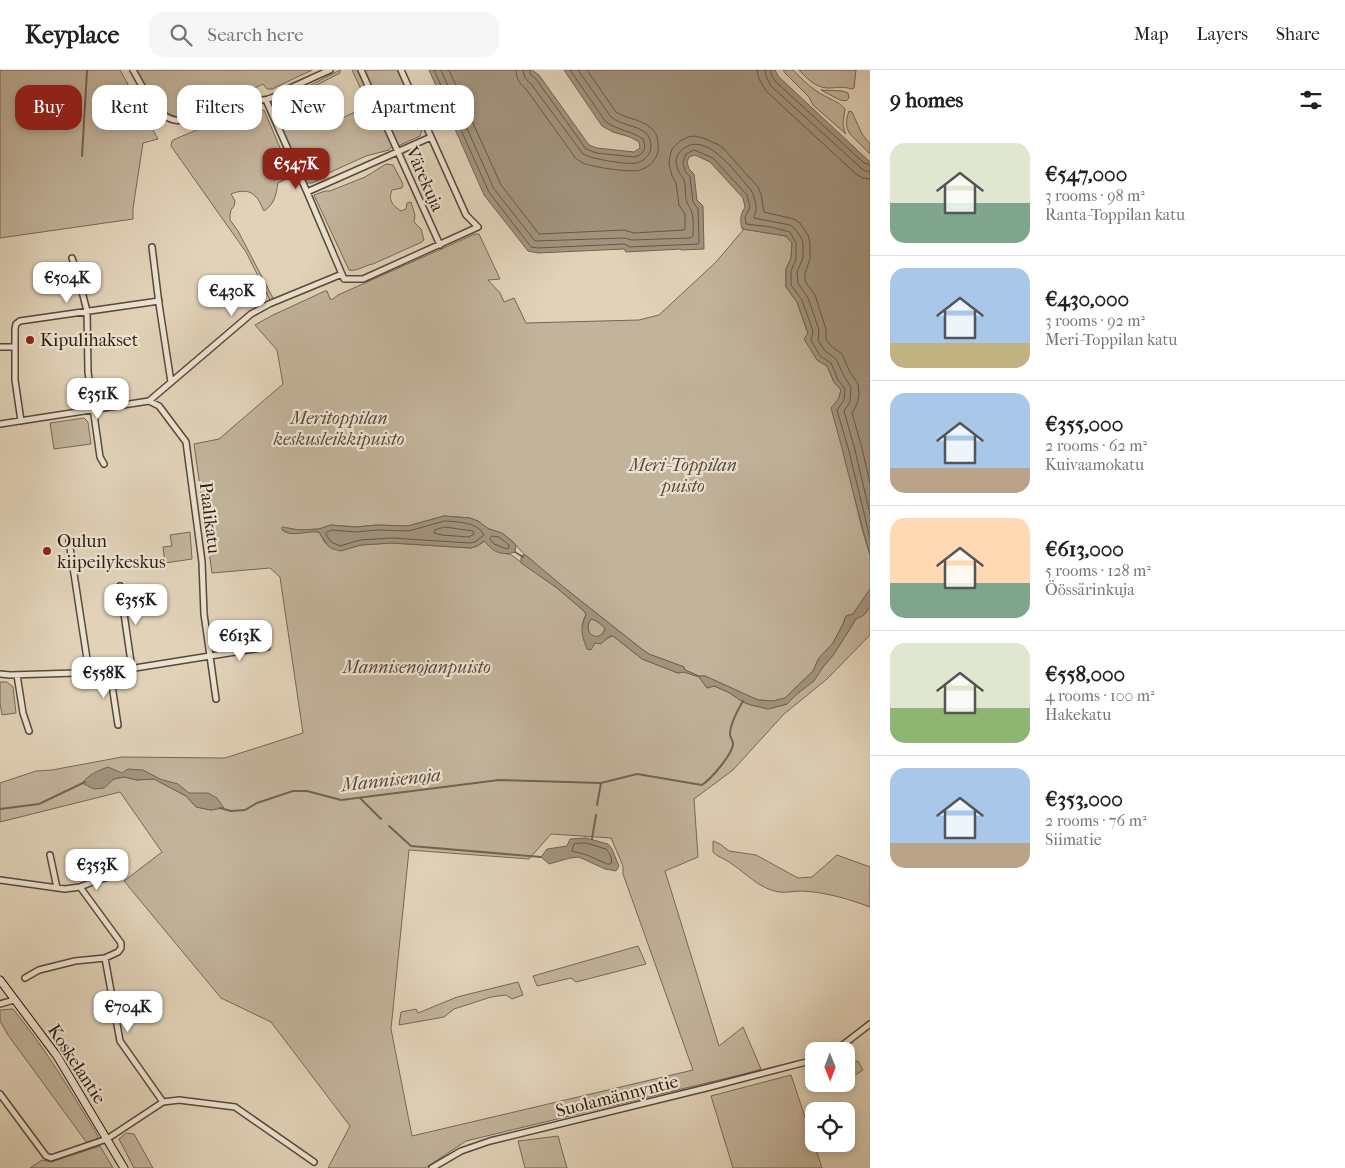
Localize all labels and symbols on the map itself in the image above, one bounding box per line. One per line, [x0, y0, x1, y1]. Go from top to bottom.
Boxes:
street label: Värekuja [401, 143, 448, 215]
pin: €547K [261, 148, 331, 190]
pin: €504K [32, 262, 102, 304]
pin: €430K [197, 274, 267, 317]
place label: Kipulihakset [40, 330, 139, 351]
marker: Kipulihakset [24, 334, 36, 346]
pin: €351K [63, 378, 133, 420]
park label: Meritoppilan keskusleikkipuisto [273, 408, 404, 450]
park label: Meri-Toppilan puisto [627, 455, 737, 497]
street label: Paalikatu [195, 481, 224, 555]
place label: Oulun kiipeilykeskus [57, 531, 166, 573]
marker: Oulun kiipeilykeskus [41, 545, 53, 557]
pin: €355K [101, 584, 171, 626]
pin: €613K [205, 620, 275, 662]
pin: €558K [69, 656, 139, 699]
park label: Mannisenojanpuisto [341, 657, 491, 678]
water label: Mannisenoja [338, 764, 442, 796]
pin: €353K [62, 848, 132, 891]
pin: €704K [93, 990, 163, 1033]
street label: Koskelantie [43, 1021, 110, 1108]
north arrow [805, 1042, 855, 1092]
street label: Suolamännyntie [554, 1071, 681, 1122]

